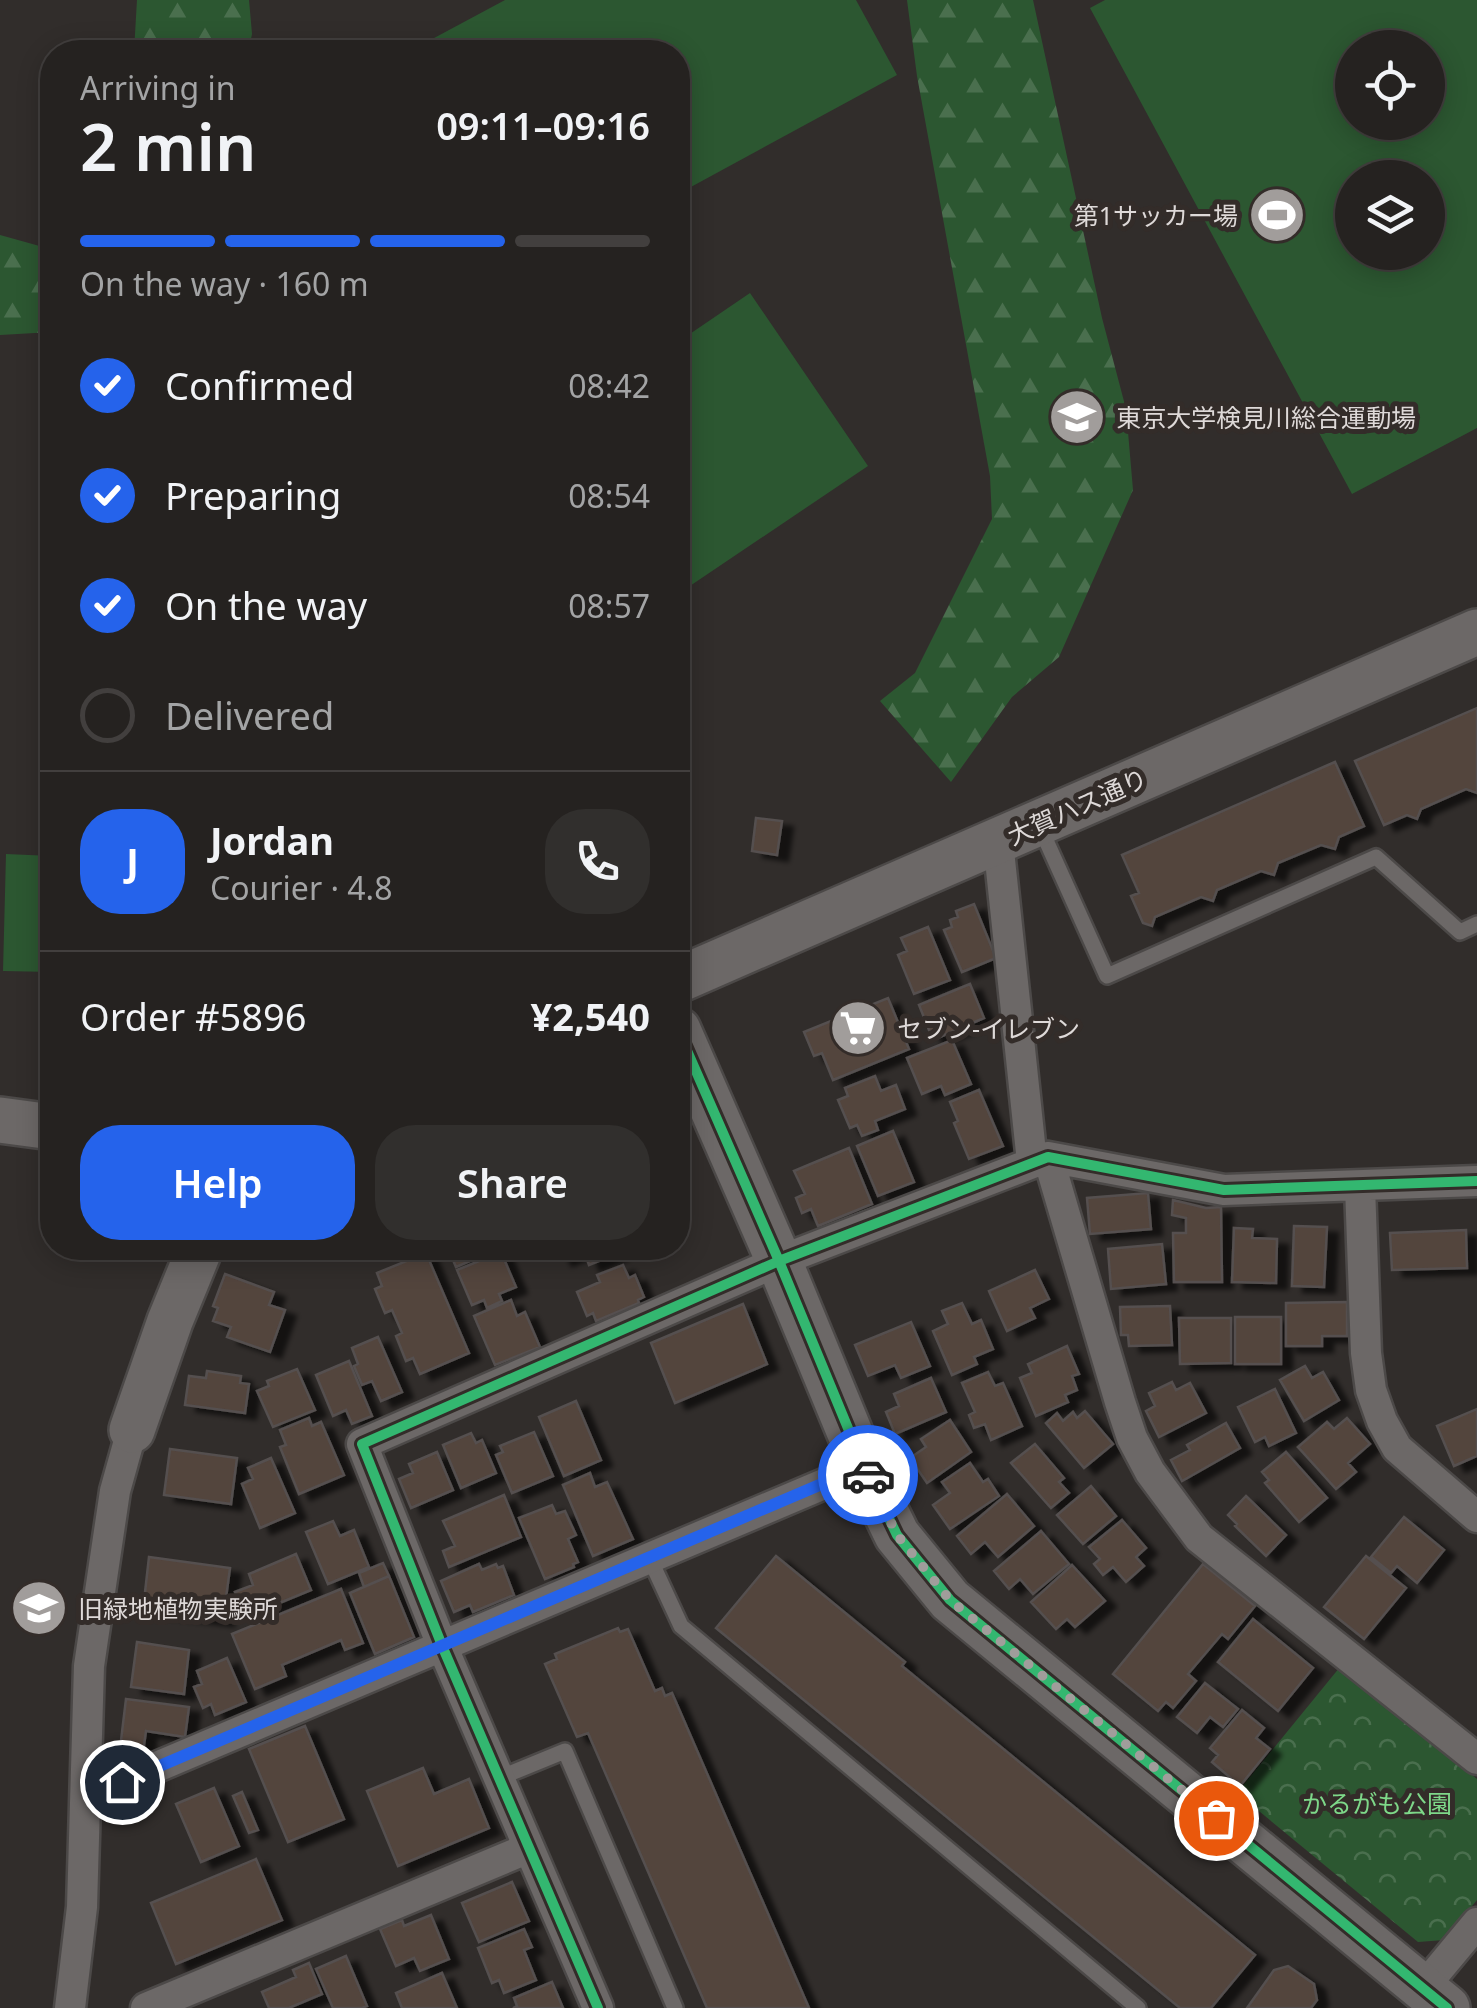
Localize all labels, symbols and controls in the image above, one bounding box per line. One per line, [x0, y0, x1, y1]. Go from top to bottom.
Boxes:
map controls [1335, 30, 1445, 270]
button: locate [1335, 30, 1445, 140]
text: Arriving in [80, 66, 235, 109]
text: 09:11–09:16 [436, 99, 650, 151]
text: 2 min [80, 102, 256, 190]
button: layers [1335, 160, 1445, 270]
sports icon: 第1サッカー場 [1247, 185, 1307, 245]
place label: 第1サッカー場 [1074, 198, 1238, 232]
text: On the way · 160 m [80, 262, 369, 305]
icon: check [80, 358, 135, 413]
text: Confirmed [165, 359, 354, 411]
text: 08:42 [568, 364, 650, 407]
school or university icon: 東京大学検見川総合運動場 [1047, 387, 1107, 447]
place label: 東京大学検見川総合運動場 [1116, 400, 1416, 434]
icon: check [80, 468, 135, 523]
text: Preparing [165, 469, 341, 521]
text: 08:54 [568, 474, 650, 517]
icon: check [80, 578, 135, 633]
text: On the way [165, 579, 367, 631]
text: 08:57 [568, 584, 650, 627]
text: Delivered [165, 689, 334, 741]
street label: 大賀ハス通り [1002, 760, 1152, 852]
button: phone [545, 809, 650, 914]
text: Jordan [210, 814, 334, 866]
text: J [126, 835, 139, 887]
text: Courier · 4.8 [210, 866, 393, 909]
text: Order #5896 [80, 990, 306, 1042]
text: ¥2,540 [530, 990, 650, 1042]
supermarket icon: セブン-イレブン [828, 998, 888, 1058]
place label: セブン-イレブン [897, 1011, 1080, 1045]
button: Help [80, 1125, 355, 1240]
button: Share [375, 1125, 650, 1240]
courier [818, 1425, 918, 1525]
icon: car [841, 1448, 896, 1503]
school or university icon: 旧緑地植物実験所 [9, 1578, 69, 1638]
place label: 旧緑地植物実験所 [78, 1591, 278, 1625]
pin [80, 1740, 165, 1825]
icon: home [95, 1755, 150, 1810]
pin [1174, 1776, 1259, 1861]
park label: かるがも公園 [1302, 1786, 1452, 1820]
icon: bag [1189, 1791, 1244, 1846]

